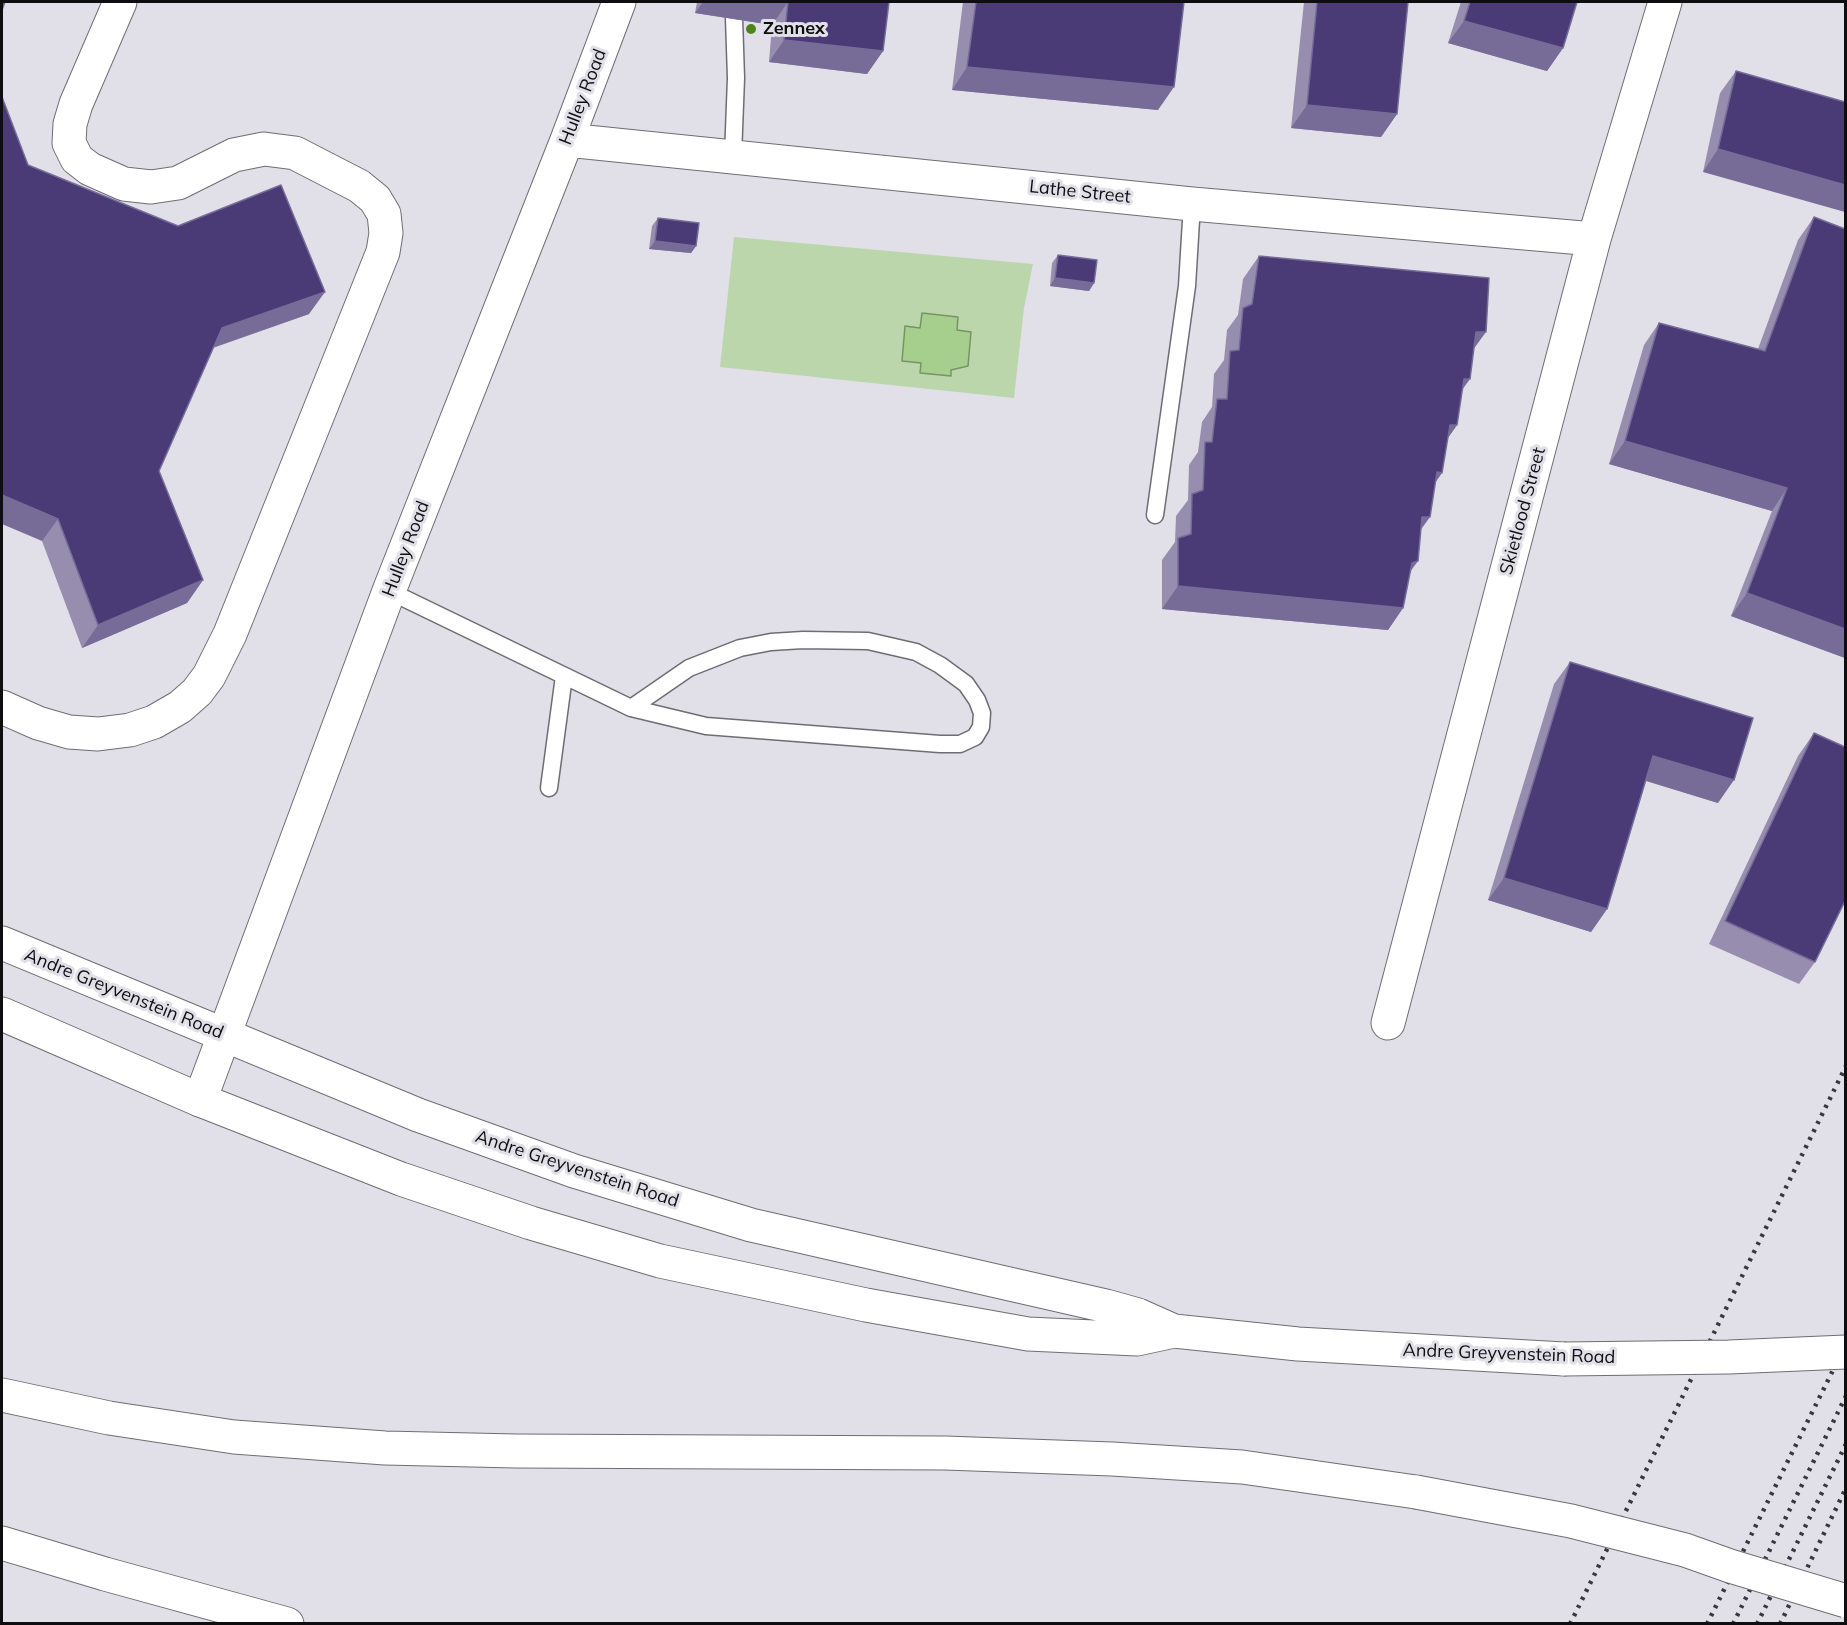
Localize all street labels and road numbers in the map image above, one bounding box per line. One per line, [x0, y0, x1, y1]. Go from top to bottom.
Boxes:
street label: Hulley Road [555, 46, 611, 148]
street label: Lathe Street [1028, 176, 1132, 208]
street label: Skietlood Street [1496, 445, 1550, 577]
street label: Hulley Road [378, 498, 434, 600]
street label: Andre Greyvenstein Road [21, 944, 227, 1044]
street label: Andre Greyvenstein Road [472, 1126, 682, 1212]
street label: Andre Greyvenstein Road [1402, 1339, 1616, 1369]

